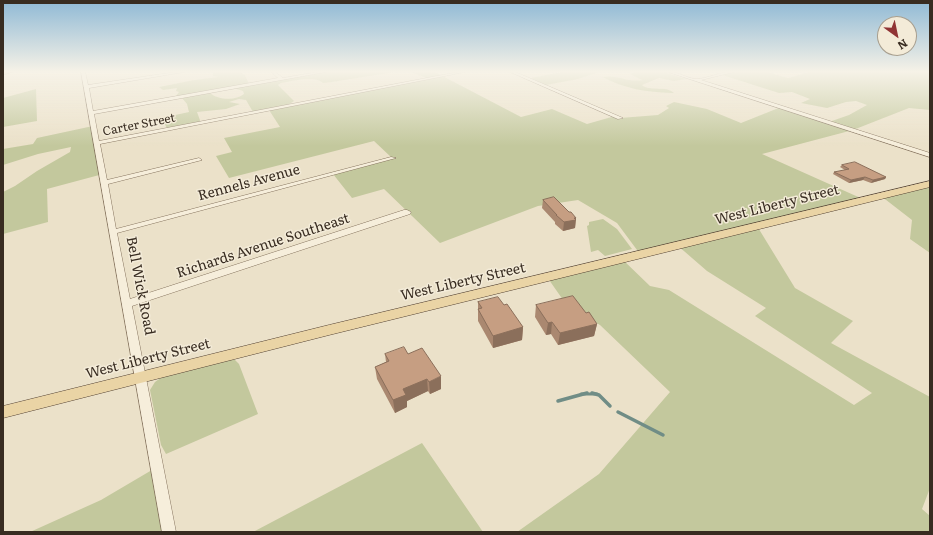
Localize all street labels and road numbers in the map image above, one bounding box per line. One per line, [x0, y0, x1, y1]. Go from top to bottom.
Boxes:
street label: Carter Street [102, 111, 176, 139]
street label: Rennels Avenue [196, 161, 302, 205]
street label: West Liberty Street [713, 181, 841, 229]
street label: Richards Avenue Southeast [174, 210, 352, 282]
street label: Bell Wick Road [122, 235, 158, 337]
street label: West Liberty Street [399, 259, 527, 305]
street label: West Liberty Street [84, 335, 212, 383]

